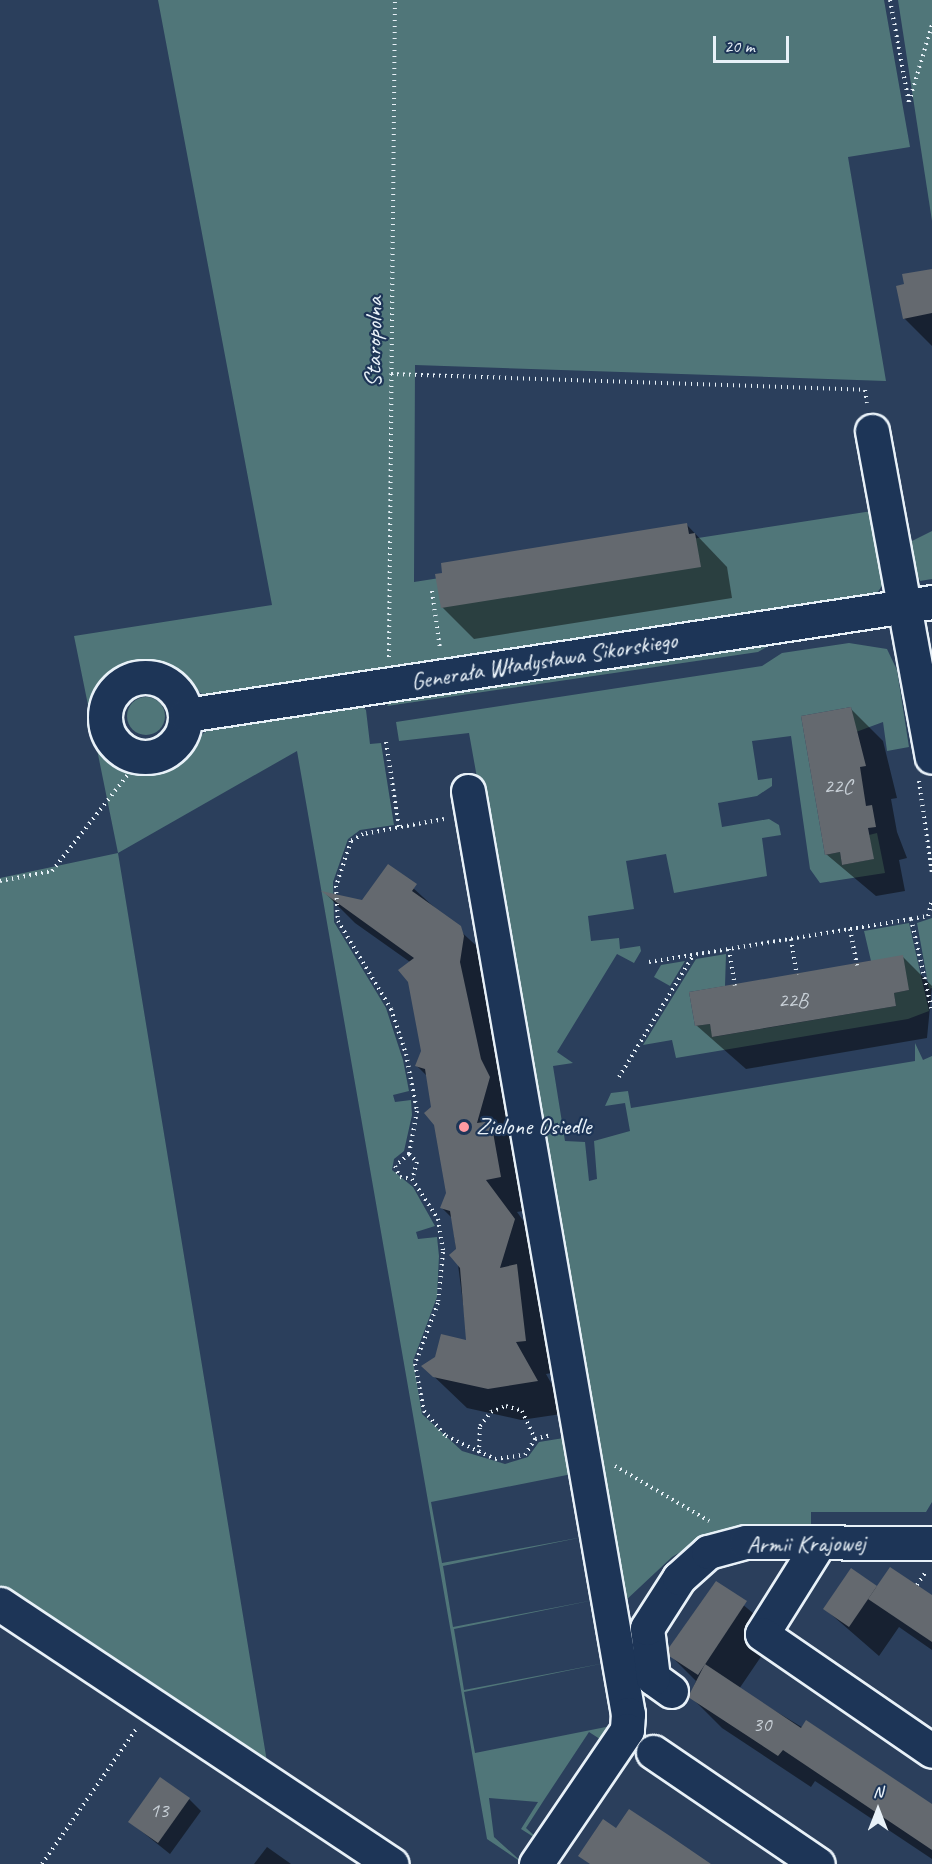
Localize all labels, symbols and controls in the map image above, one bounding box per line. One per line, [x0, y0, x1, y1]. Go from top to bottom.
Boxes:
scale bar [716, 24, 792, 62]
text: 20 m [724, 35, 755, 57]
street label: Staropolna [359, 296, 389, 388]
street label: Generała Władysława Sikorskiego [409, 626, 679, 696]
house number: 22C [824, 773, 852, 799]
house number: 22B [778, 987, 808, 1013]
place label: Zielone Osiedle [476, 1113, 592, 1141]
marker: Zielone Osiedle [457, 1120, 471, 1134]
street label: Armii Krajowej [746, 1529, 866, 1559]
house number: 30 [753, 1711, 771, 1737]
north arrow [848, 1780, 908, 1840]
text: N [873, 1782, 883, 1802]
house number: 13 [150, 1797, 168, 1823]

